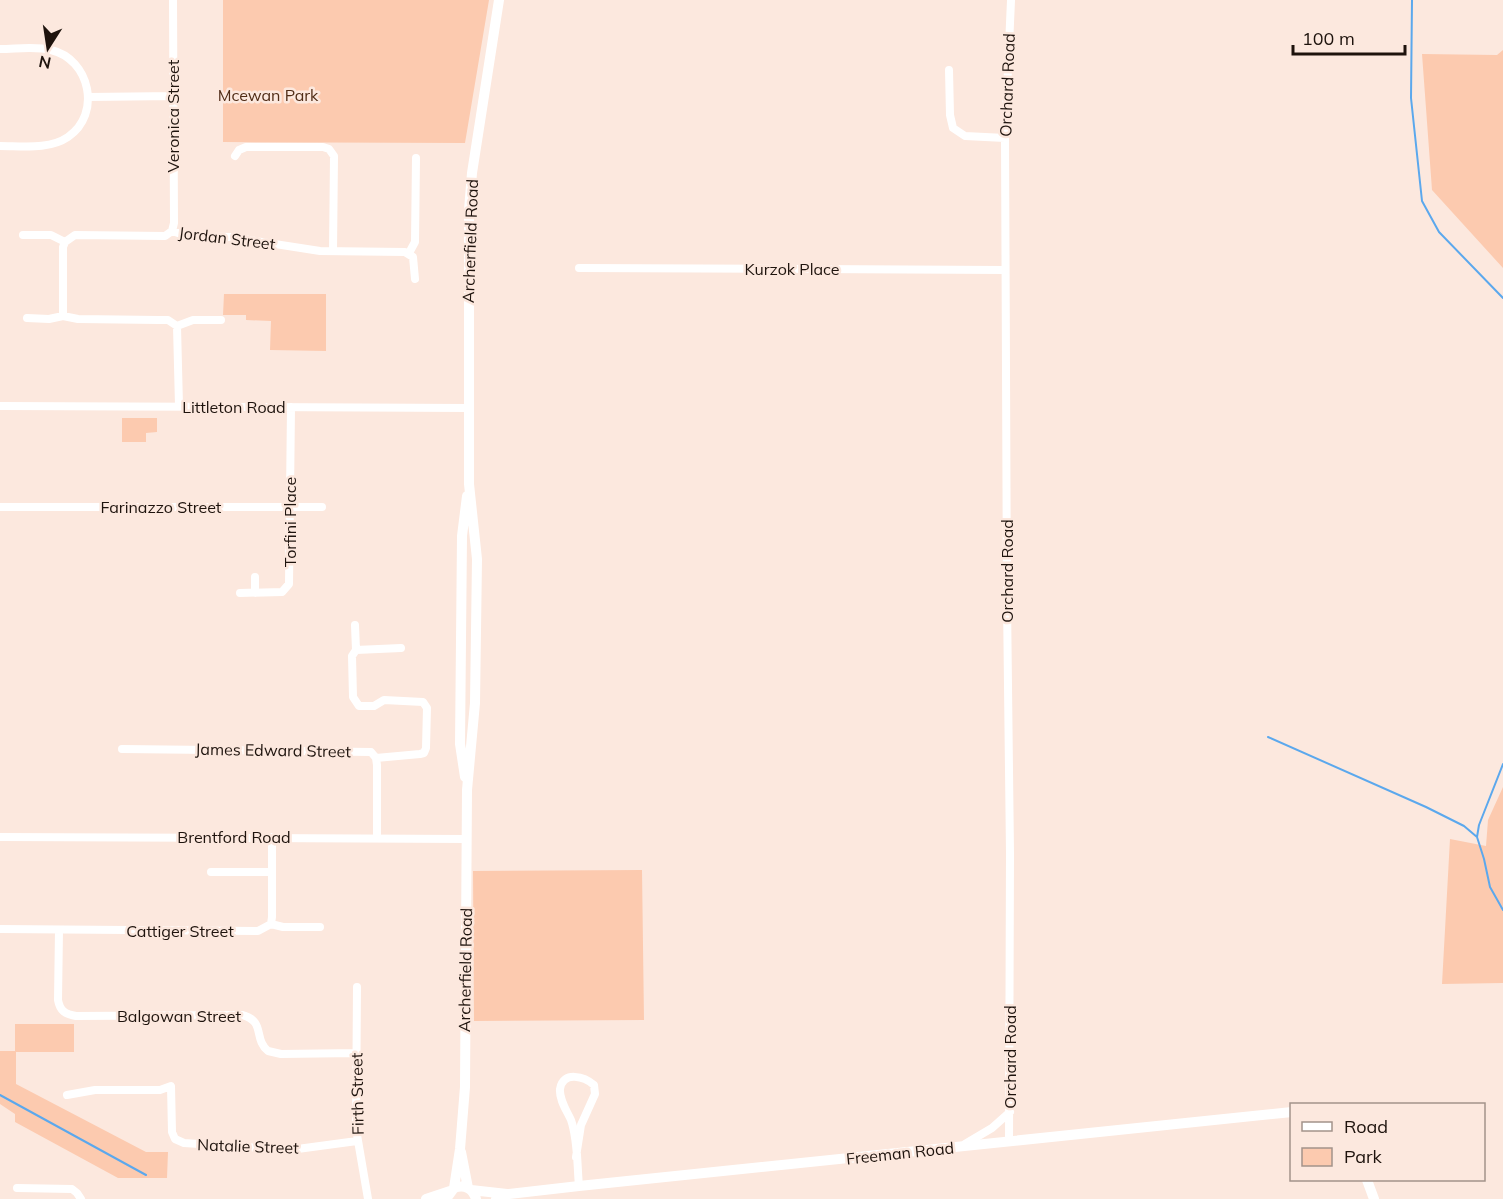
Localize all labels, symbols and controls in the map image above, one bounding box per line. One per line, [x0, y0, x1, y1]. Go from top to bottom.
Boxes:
north arrow [18, 18, 78, 78]
scale bar [1293, 18, 1406, 56]
text: 100 m [1302, 27, 1355, 50]
street label: Orchard Road [995, 33, 1019, 137]
text: N [37, 52, 53, 74]
street label: Veronica Street [163, 59, 183, 172]
park label: Mcewan Park [218, 85, 319, 105]
street label: Archerfield Road [458, 178, 482, 304]
street label: Jordan Street [178, 222, 277, 254]
street label: Kurzok Place [744, 259, 840, 279]
street label: Littleton Road [182, 397, 286, 417]
street label: Torfini Place [280, 477, 300, 567]
street label: Farinazzo Street [101, 497, 222, 517]
street label: Orchard Road [997, 519, 1017, 623]
street label: James Edward Street [195, 739, 351, 761]
street label: Brentford Road [177, 827, 291, 847]
street label: Archerfield Road [454, 908, 476, 1032]
street label: Cattiger Street [126, 921, 234, 941]
street label: Orchard Road [1000, 1005, 1020, 1109]
street label: Balgowan Street [117, 1006, 241, 1026]
street label: Firth Street [346, 1052, 368, 1135]
legend [1290, 1103, 1485, 1181]
text: Road [1344, 1115, 1388, 1138]
street label: Natalie Street [197, 1134, 299, 1158]
street label: Freeman Road [845, 1137, 955, 1169]
text: Park [1344, 1145, 1383, 1168]

